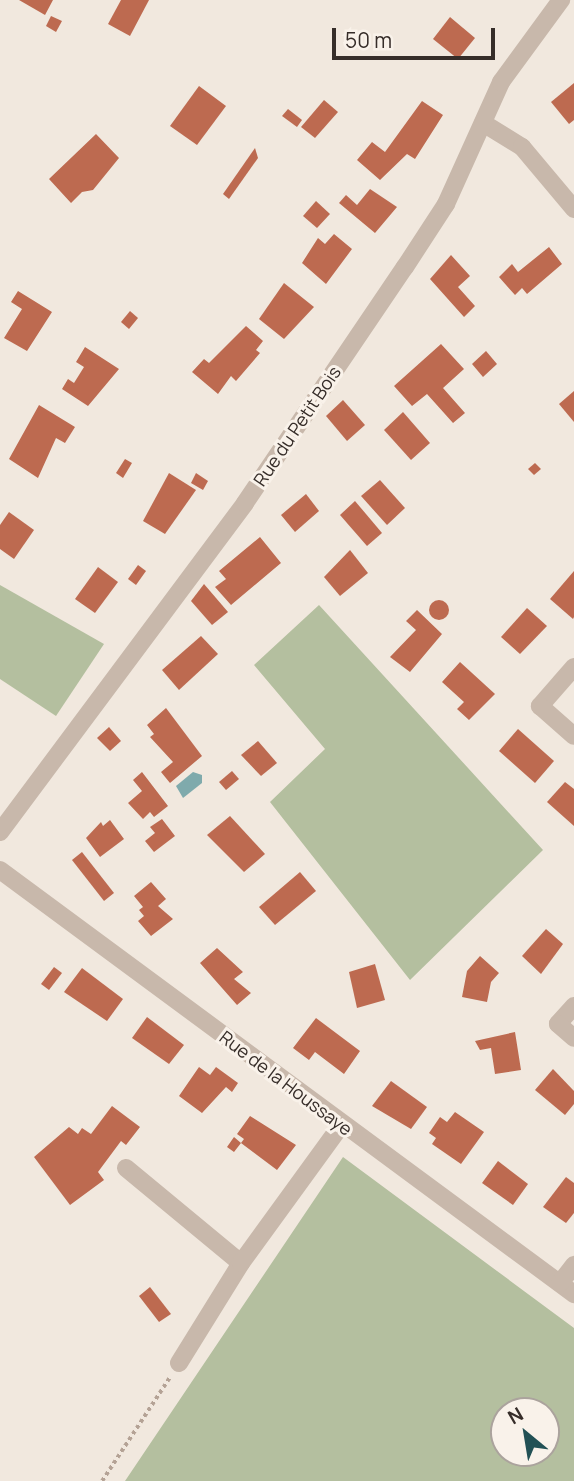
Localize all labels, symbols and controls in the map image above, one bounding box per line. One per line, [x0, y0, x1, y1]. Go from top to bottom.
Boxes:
scale bar [336, 14, 499, 58]
text: 50 m [345, 26, 392, 54]
street label: Rue du Petit Bois [249, 362, 345, 490]
street label: Rue de la Houssaye [215, 1026, 357, 1140]
north arrow [490, 1397, 560, 1467]
text: N [503, 1401, 528, 1430]

